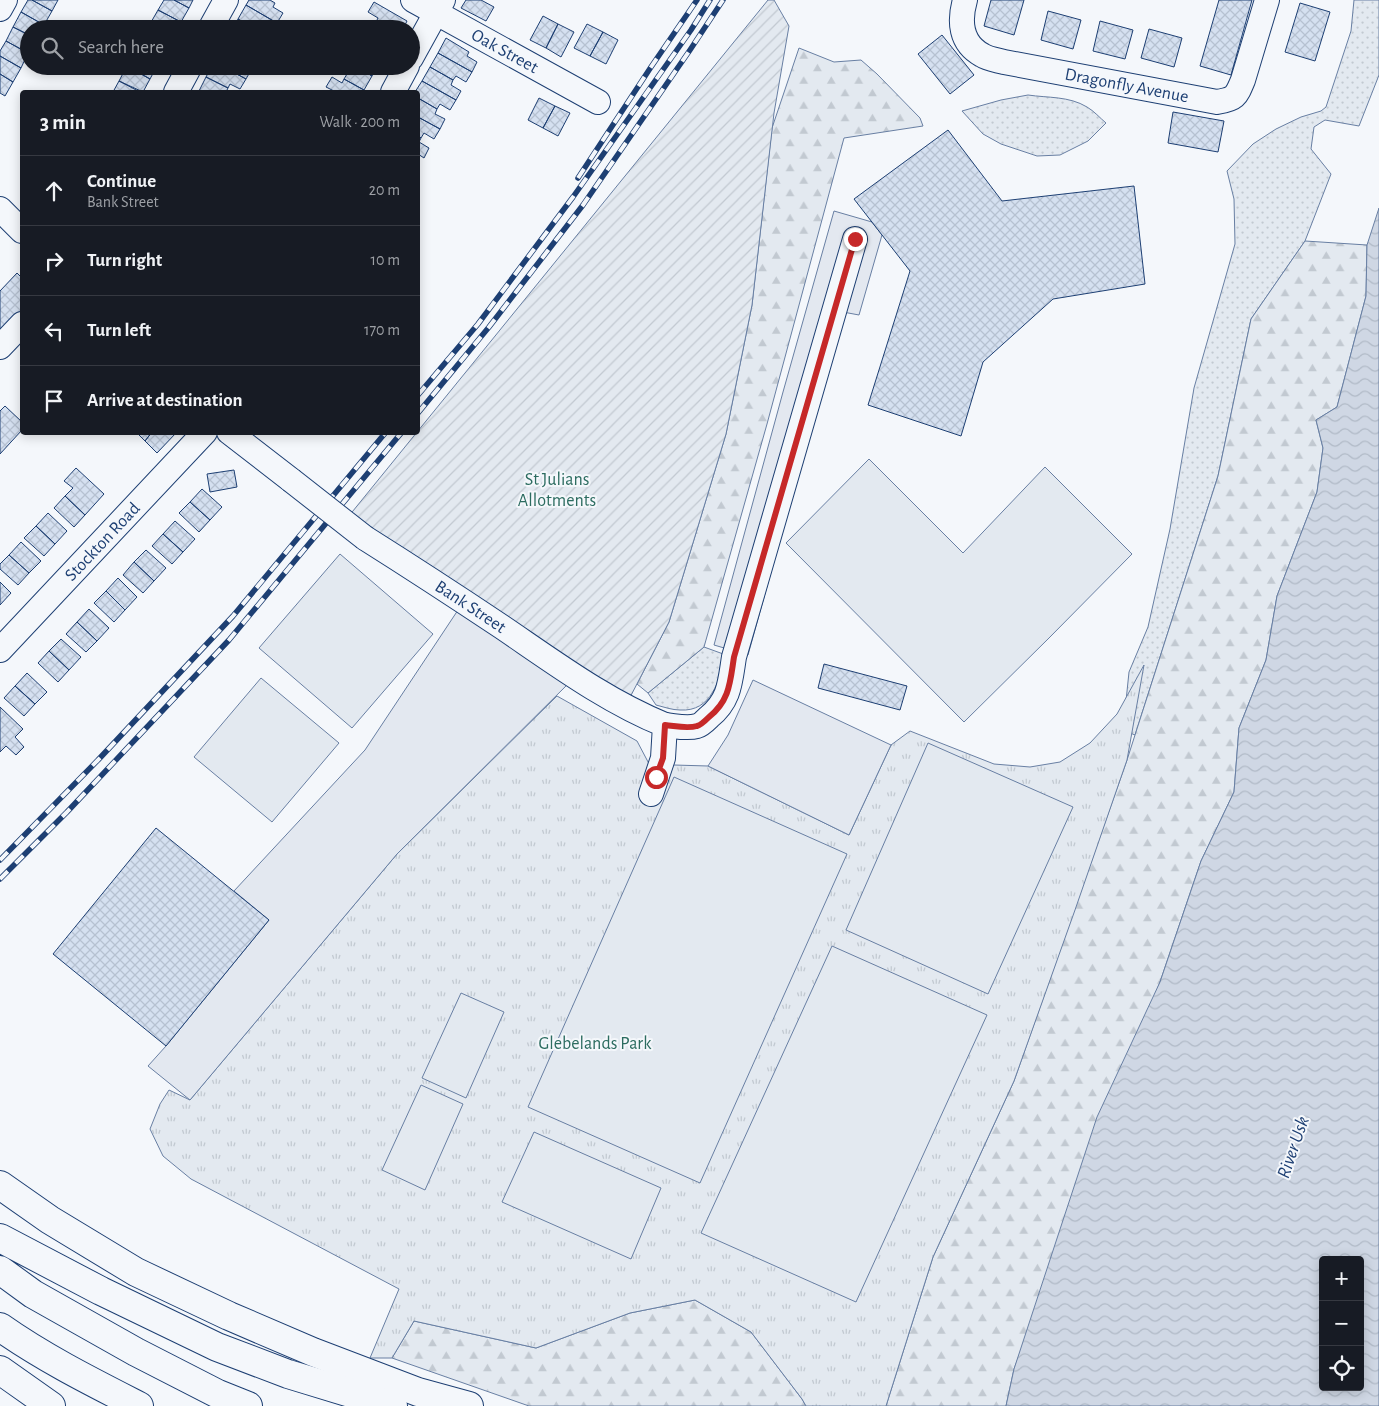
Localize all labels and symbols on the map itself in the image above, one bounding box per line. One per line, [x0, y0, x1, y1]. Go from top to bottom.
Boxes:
street label: Oak Street [468, 26, 541, 77]
street label: Dragonfly Avenue [1063, 66, 1190, 106]
route end [844, 228, 867, 251]
park label: St Julians Allotments [518, 471, 596, 510]
street label: Stockton Road [62, 499, 144, 585]
street label: Bank Street [432, 578, 509, 637]
route start [645, 766, 668, 789]
park label: Glebelands Park [539, 1035, 652, 1053]
water label: River Usk [1274, 1114, 1313, 1181]

